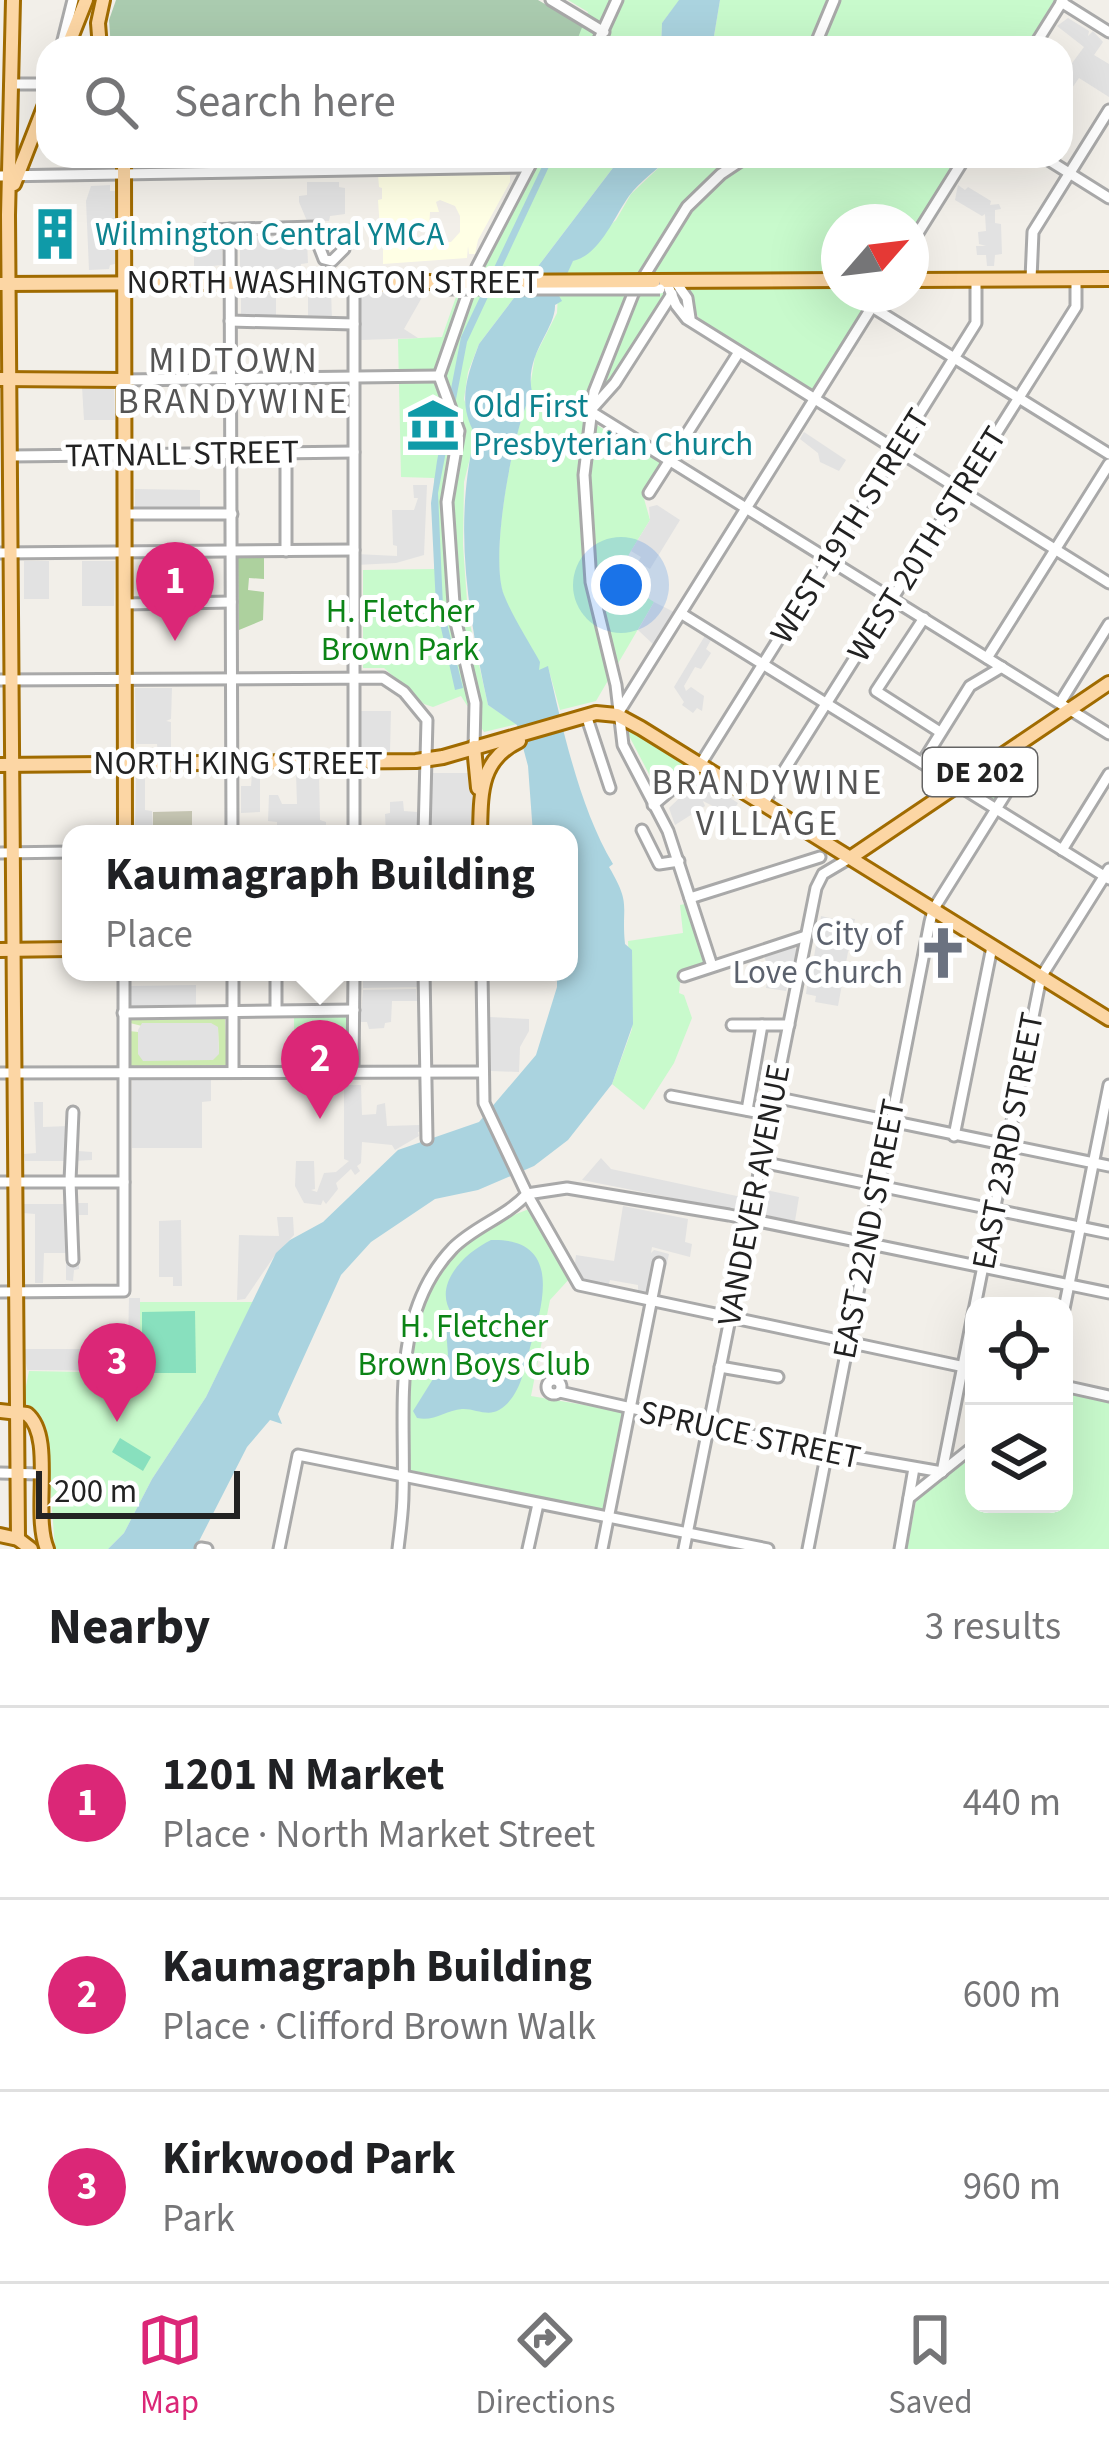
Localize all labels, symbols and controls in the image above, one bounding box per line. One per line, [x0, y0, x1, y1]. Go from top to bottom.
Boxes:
search box [36, 36, 1073, 168]
icon: search [78, 69, 144, 135]
text: Search here [174, 70, 396, 134]
north arrow [821, 204, 929, 312]
building icon: Wilmington Central YMCA [26, 205, 84, 263]
place label: Wilmington Central YMCA [95, 211, 444, 258]
street label: NORTH WASHINGTON STREET [127, 259, 539, 306]
district label: MIDTOWN BRANDYWINE [118, 335, 350, 427]
place label: Old First Presbyterian Church [473, 383, 753, 468]
museum icon: Old First Presbyterian Church [404, 396, 462, 454]
street label: WEST 19TH STREET [759, 399, 941, 653]
street label: WEST 20TH STREET [836, 417, 1018, 671]
street label: TATNALL STREET [65, 428, 299, 480]
pin: 1 [136, 542, 214, 641]
your location [591, 555, 651, 615]
park label: H. Fletcher Brown Park [321, 588, 480, 673]
street label: NORTH KING STREET [93, 740, 383, 787]
road number: DE 202 [923, 748, 1037, 796]
district label: BRANDYWINE VILLAGE [652, 757, 884, 849]
popup [62, 825, 578, 981]
text: Kaumagraph Building [105, 843, 535, 907]
text: Place [105, 907, 193, 963]
place label: City of Love Church [732, 911, 904, 996]
church icon: City of Love Church [914, 924, 972, 982]
street label: EAST 23RD STREET [960, 1008, 1056, 1274]
pin: 2 [281, 1020, 359, 1119]
street label: VANDEVER AVENUE [706, 1060, 802, 1330]
street label: EAST 22ND STREET [821, 1095, 917, 1363]
map controls [965, 1297, 1073, 1513]
button: locate [965, 1297, 1073, 1405]
park label: H. Fletcher Brown Boys Club [357, 1303, 591, 1388]
pin: 3 [78, 1323, 156, 1422]
street label: SPRUCE STREET [635, 1389, 865, 1481]
button: layers [965, 1405, 1073, 1513]
scale bar [36, 1465, 240, 1518]
text: 200 m [54, 1468, 137, 1515]
text: Nearby [48, 1591, 210, 1663]
text: 3 results [925, 1599, 1061, 1655]
text: 1201 N Market [162, 1743, 444, 1807]
text: 1 [77, 1775, 97, 1831]
text: 440 m [963, 1775, 1061, 1831]
text: Place · North Market Street [162, 1807, 595, 1863]
text: Kaumagraph Building [162, 1935, 592, 1999]
text: 2 [77, 1967, 97, 2023]
text: 600 m [963, 1967, 1061, 2023]
text: Place · Clifford Brown Walk [162, 1999, 596, 2055]
text: Kirkwood Park [162, 2127, 456, 2191]
text: 3 [77, 2159, 97, 2215]
text: 960 m [963, 2159, 1061, 2215]
text: Park [162, 2191, 235, 2247]
tab: Map [137, 2307, 203, 2426]
tab: Directions [476, 2307, 615, 2426]
tab: Saved [888, 2307, 972, 2426]

